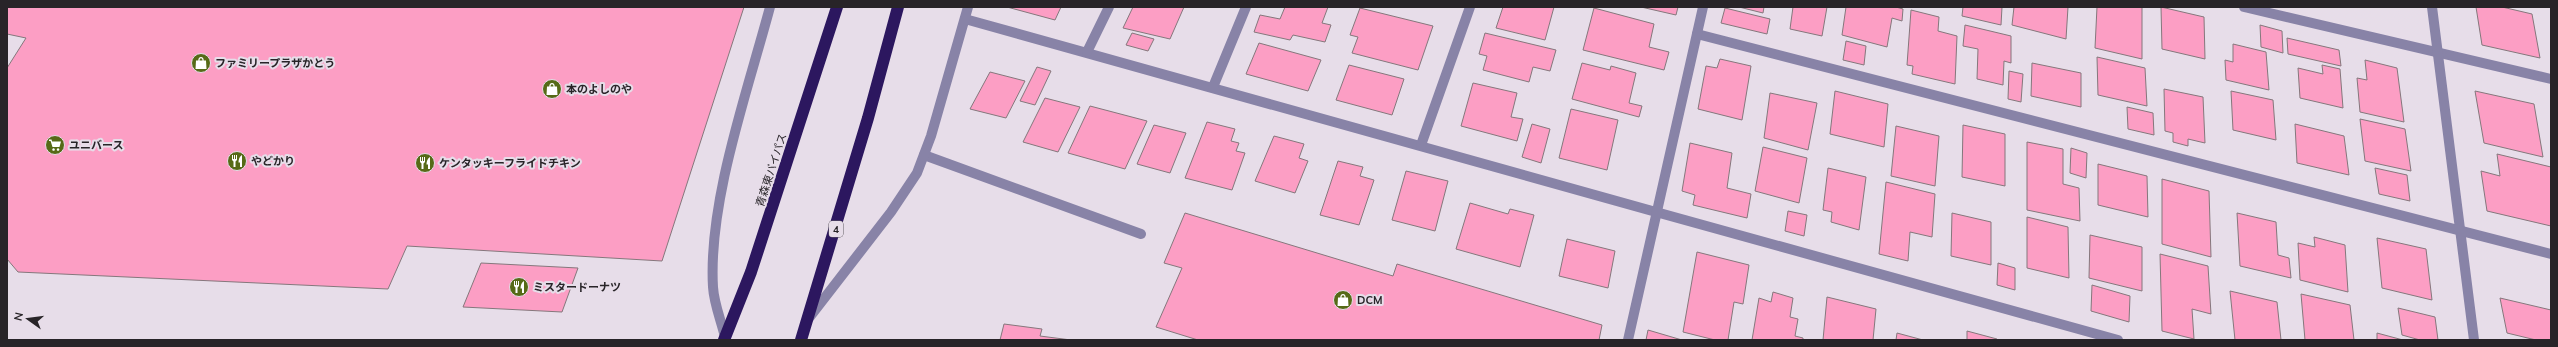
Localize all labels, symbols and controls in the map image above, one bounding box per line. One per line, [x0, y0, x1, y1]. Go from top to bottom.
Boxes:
shop icon: ファミリープラザかとう [190, 52, 212, 74]
place label: ファミリープラザかとう [215, 56, 335, 70]
shop icon: 本のよしのや [541, 78, 563, 100]
place label: 本のよしのや [566, 82, 632, 96]
street label: 青森東バイパス [752, 131, 790, 209]
supermarket icon: ユニバース [44, 134, 66, 156]
place label: ユニバース [69, 138, 123, 152]
restaurant icon: やどかり [226, 150, 248, 172]
restaurant icon: ケンタッキーフライドチキン [414, 152, 436, 174]
place label: やどかり [251, 154, 295, 168]
place label: ケンタッキーフライドチキン [439, 156, 581, 170]
road number: 4 [829, 221, 843, 237]
restaurant icon: ミスタードーナツ [508, 276, 530, 298]
place label: ミスタードーナツ [533, 280, 621, 294]
shop icon: DCM [1332, 289, 1354, 311]
place label: DCM [1357, 293, 1383, 307]
north arrow [8, 299, 48, 339]
text: N [10, 311, 26, 322]

